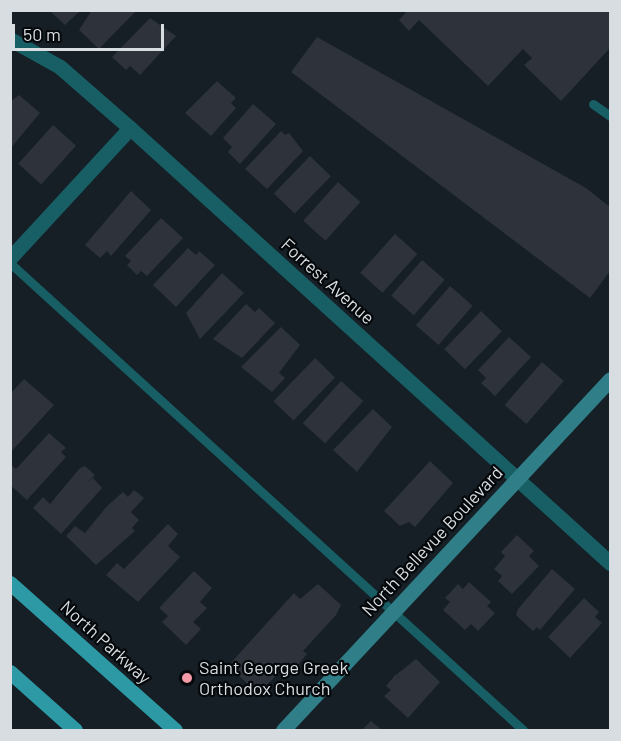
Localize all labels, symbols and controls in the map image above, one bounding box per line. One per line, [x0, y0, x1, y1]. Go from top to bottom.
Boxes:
scale bar [15, 12, 166, 50]
text: 50 m [23, 23, 61, 45]
street label: Forrest Avenue [277, 234, 379, 328]
street label: North Bellevue Boulevard [357, 462, 507, 620]
street label: North Parkway [56, 596, 156, 688]
place label: Saint George Greek Orthodox Church [199, 657, 348, 700]
marker: Saint George Greek Orthodox Church [180, 671, 194, 685]

